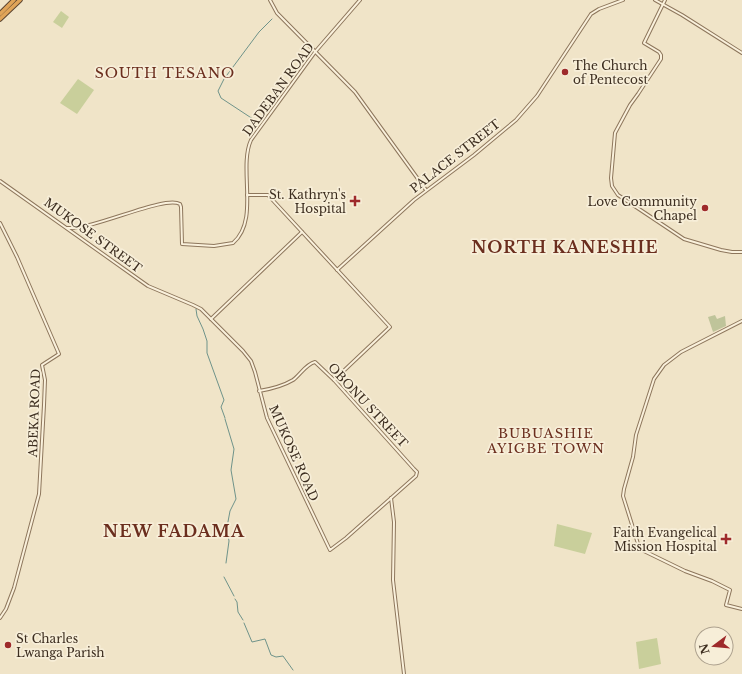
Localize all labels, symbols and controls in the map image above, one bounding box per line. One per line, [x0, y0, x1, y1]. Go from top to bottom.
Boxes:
street label: DADEBAN ROAD [239, 40, 317, 138]
place label: The Church of Pentecost [573, 58, 648, 87]
district label: SOUTH TESANO [95, 64, 235, 82]
marker: The Church of Pentecost [560, 67, 570, 77]
street label: PALACE STREET [407, 116, 503, 196]
place label: St. Kathryn's Hospital [269, 187, 346, 216]
street label: MUKOSE STREET [41, 194, 145, 276]
place label: Love Community Chapel [587, 194, 697, 223]
marker: St. Kathryn's Hospital [349, 195, 361, 207]
marker: Love Community Chapel [700, 203, 710, 213]
district label: NORTH KANESHIE [471, 237, 659, 257]
street label: OBONU STREET [325, 360, 411, 451]
street label: ABEKA ROAD [25, 368, 43, 459]
street label: MUKOSE ROAD [266, 403, 322, 503]
district label: BUBUASHIE AYIGBE TOWN [486, 425, 605, 457]
district label: NEW FADAMA [103, 521, 245, 541]
place label: Faith Evangelical Mission Hospital [613, 525, 717, 554]
marker: Faith Evangelical Mission Hospital [720, 533, 732, 545]
north arrow [694, 626, 734, 666]
place label: St Charles Lwanga Parish [16, 631, 105, 660]
marker: St Charles Lwanga Parish [3, 640, 13, 650]
text: N [696, 641, 713, 656]

